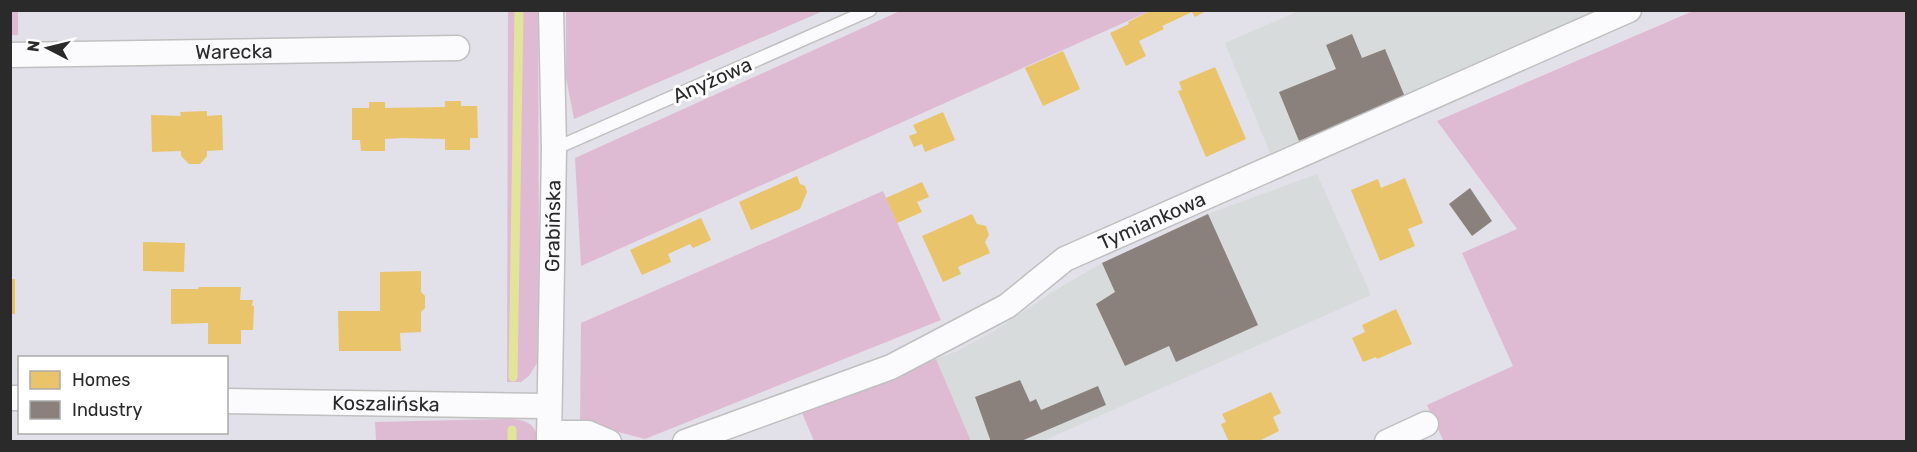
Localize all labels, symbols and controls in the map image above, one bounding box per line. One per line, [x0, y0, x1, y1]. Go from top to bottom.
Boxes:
north arrow [18, 18, 78, 78]
text: N [23, 39, 44, 53]
street label: Warecka [195, 39, 273, 64]
street label: Anyżowa [669, 52, 755, 108]
street label: Grabińska [540, 180, 565, 272]
street label: Tymiankowa [1095, 186, 1209, 255]
legend [18, 356, 228, 434]
text: Homes [72, 369, 130, 391]
street label: Koszalińska [332, 391, 440, 416]
text: Industry [72, 399, 142, 421]

